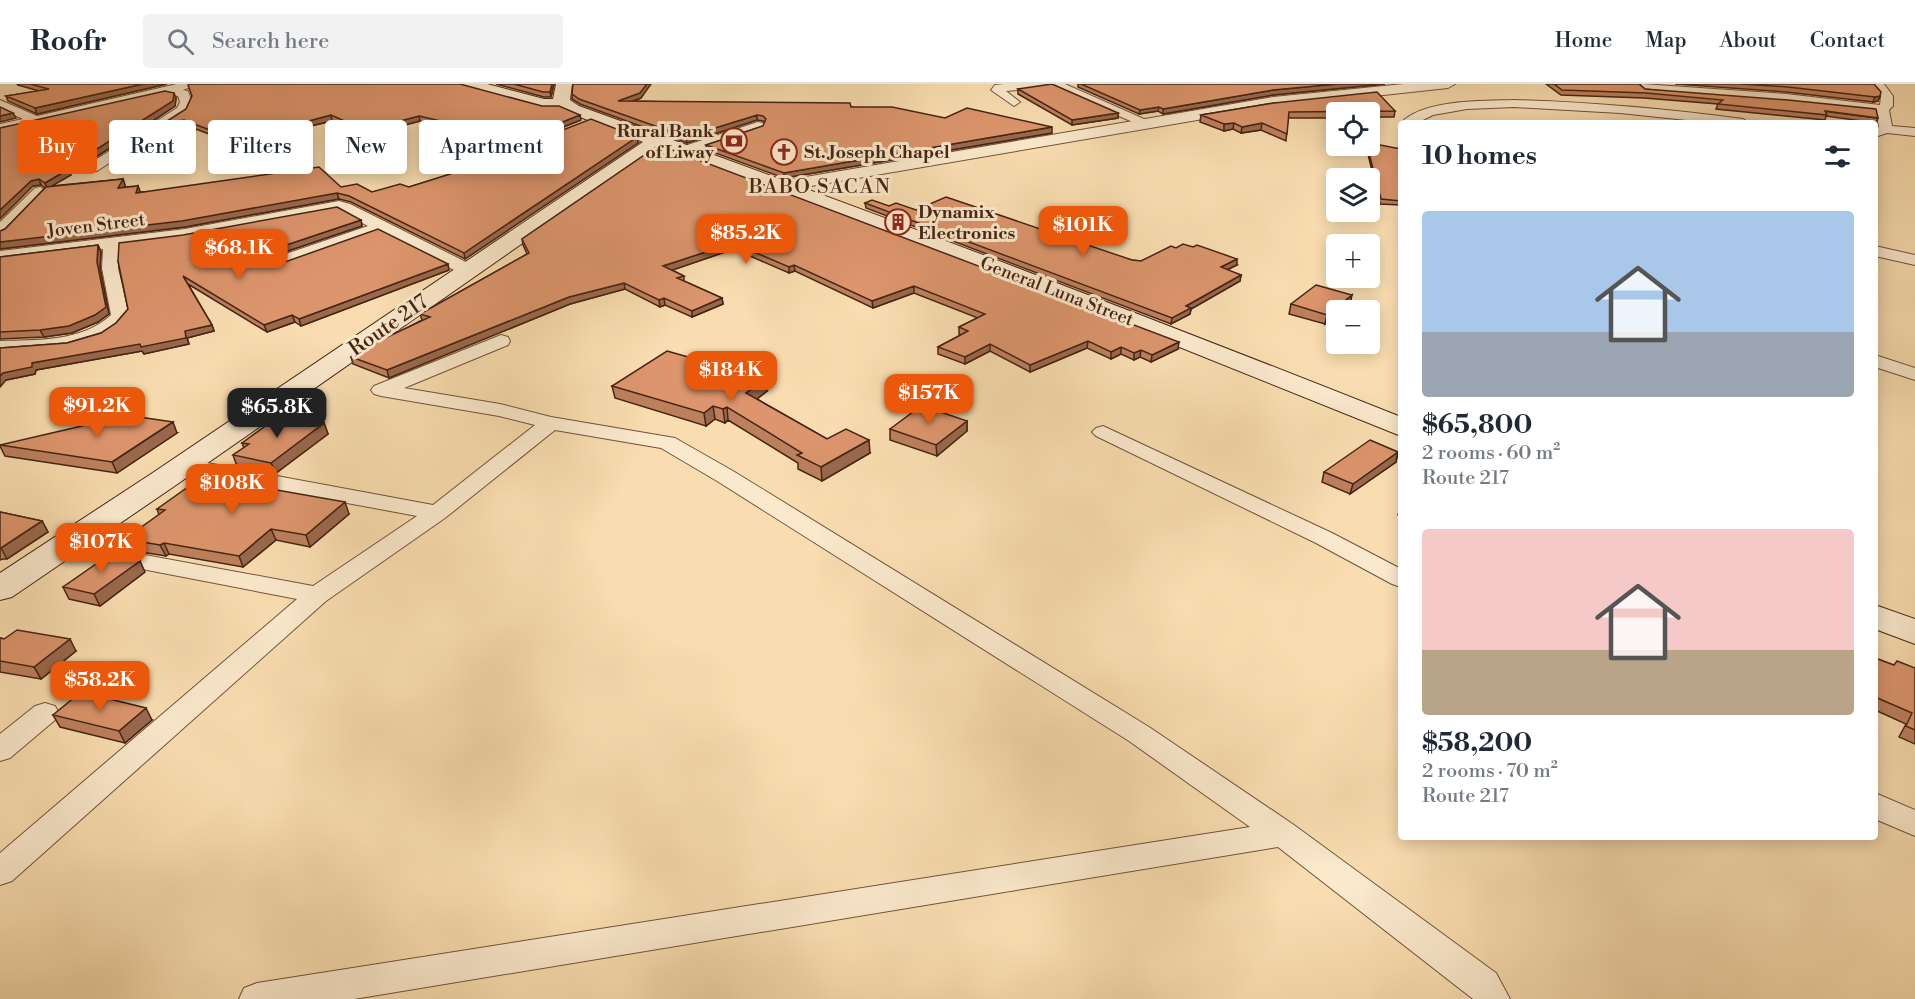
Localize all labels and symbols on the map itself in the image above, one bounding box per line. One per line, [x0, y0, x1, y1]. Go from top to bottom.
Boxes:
place label: Rural Bank of Liway [617, 120, 715, 164]
bank icon: Rural Bank of Liway [719, 126, 749, 156]
church icon: St. Joseph Chapel [769, 137, 799, 167]
place label: St. Joseph Chapel [804, 141, 950, 164]
district label: BABO SACAN [748, 175, 891, 200]
place label: Dynamix Electronics [918, 201, 1016, 245]
pin: $101K [1041, 206, 1125, 257]
building icon: Dynamix Electronics [883, 207, 913, 237]
street label: Joven Street [45, 208, 147, 243]
pin: $85.2K [697, 214, 795, 265]
pin: $68.1K [190, 229, 288, 280]
street label: General Luna Street [977, 252, 1137, 332]
street label: Route 217 [344, 289, 434, 363]
pin: $184K [689, 351, 773, 402]
pin: $157K [887, 374, 971, 425]
pin: $91.2K [48, 387, 146, 438]
pin: $65.8K [228, 388, 326, 439]
pin: $108K [190, 464, 274, 515]
pin: $107K [59, 523, 143, 574]
pin: $58.2K [51, 661, 149, 712]

